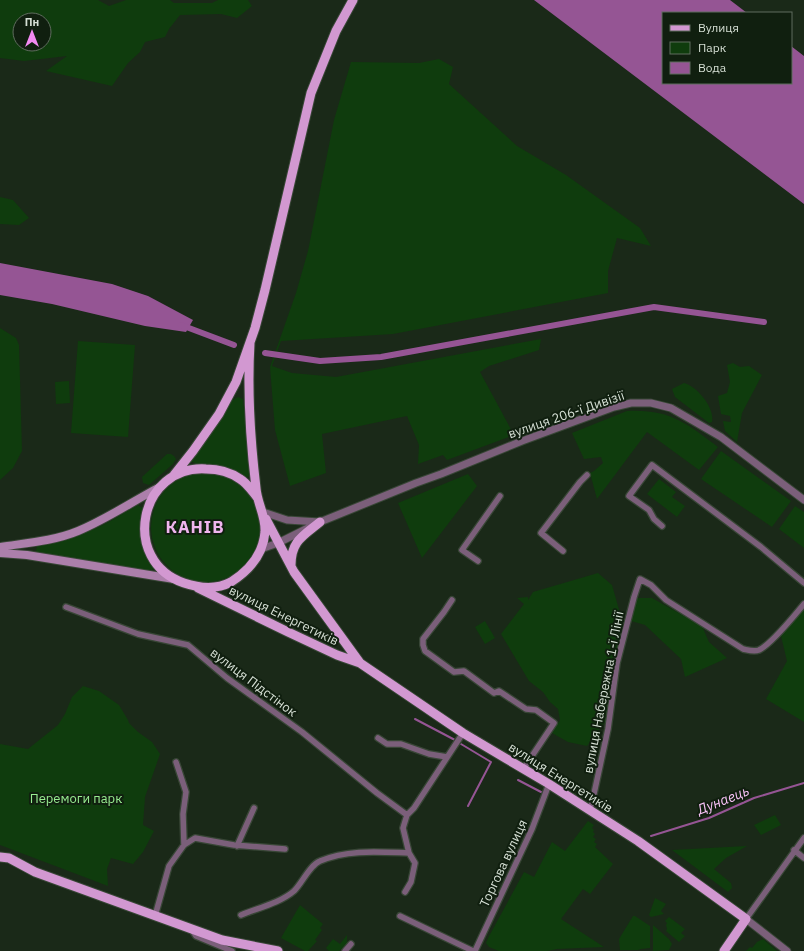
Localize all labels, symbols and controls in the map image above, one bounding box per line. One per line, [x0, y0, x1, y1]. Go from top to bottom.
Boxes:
north arrow [12, 12, 52, 52]
legend [662, 12, 792, 84]
text: Пн [25, 15, 39, 29]
text: Вулиця [698, 20, 739, 35]
text: Парк [698, 40, 727, 55]
text: Вода [698, 60, 727, 75]
street label: вулиця 206-ї Дивізії [506, 386, 627, 442]
district label: КАНІВ [165, 516, 225, 538]
street label: вулиця Енергетиків [226, 582, 341, 649]
street label: вулиця Набережна 1-ї Лінії [579, 609, 628, 775]
street label: вулиця Підстінок [207, 644, 300, 721]
street label: вулиця Енергетиків [505, 738, 616, 816]
water label: Дунаець [692, 781, 752, 819]
park label: Перемоги парк [30, 790, 122, 807]
street label: Торгова вулиця [476, 817, 531, 910]

